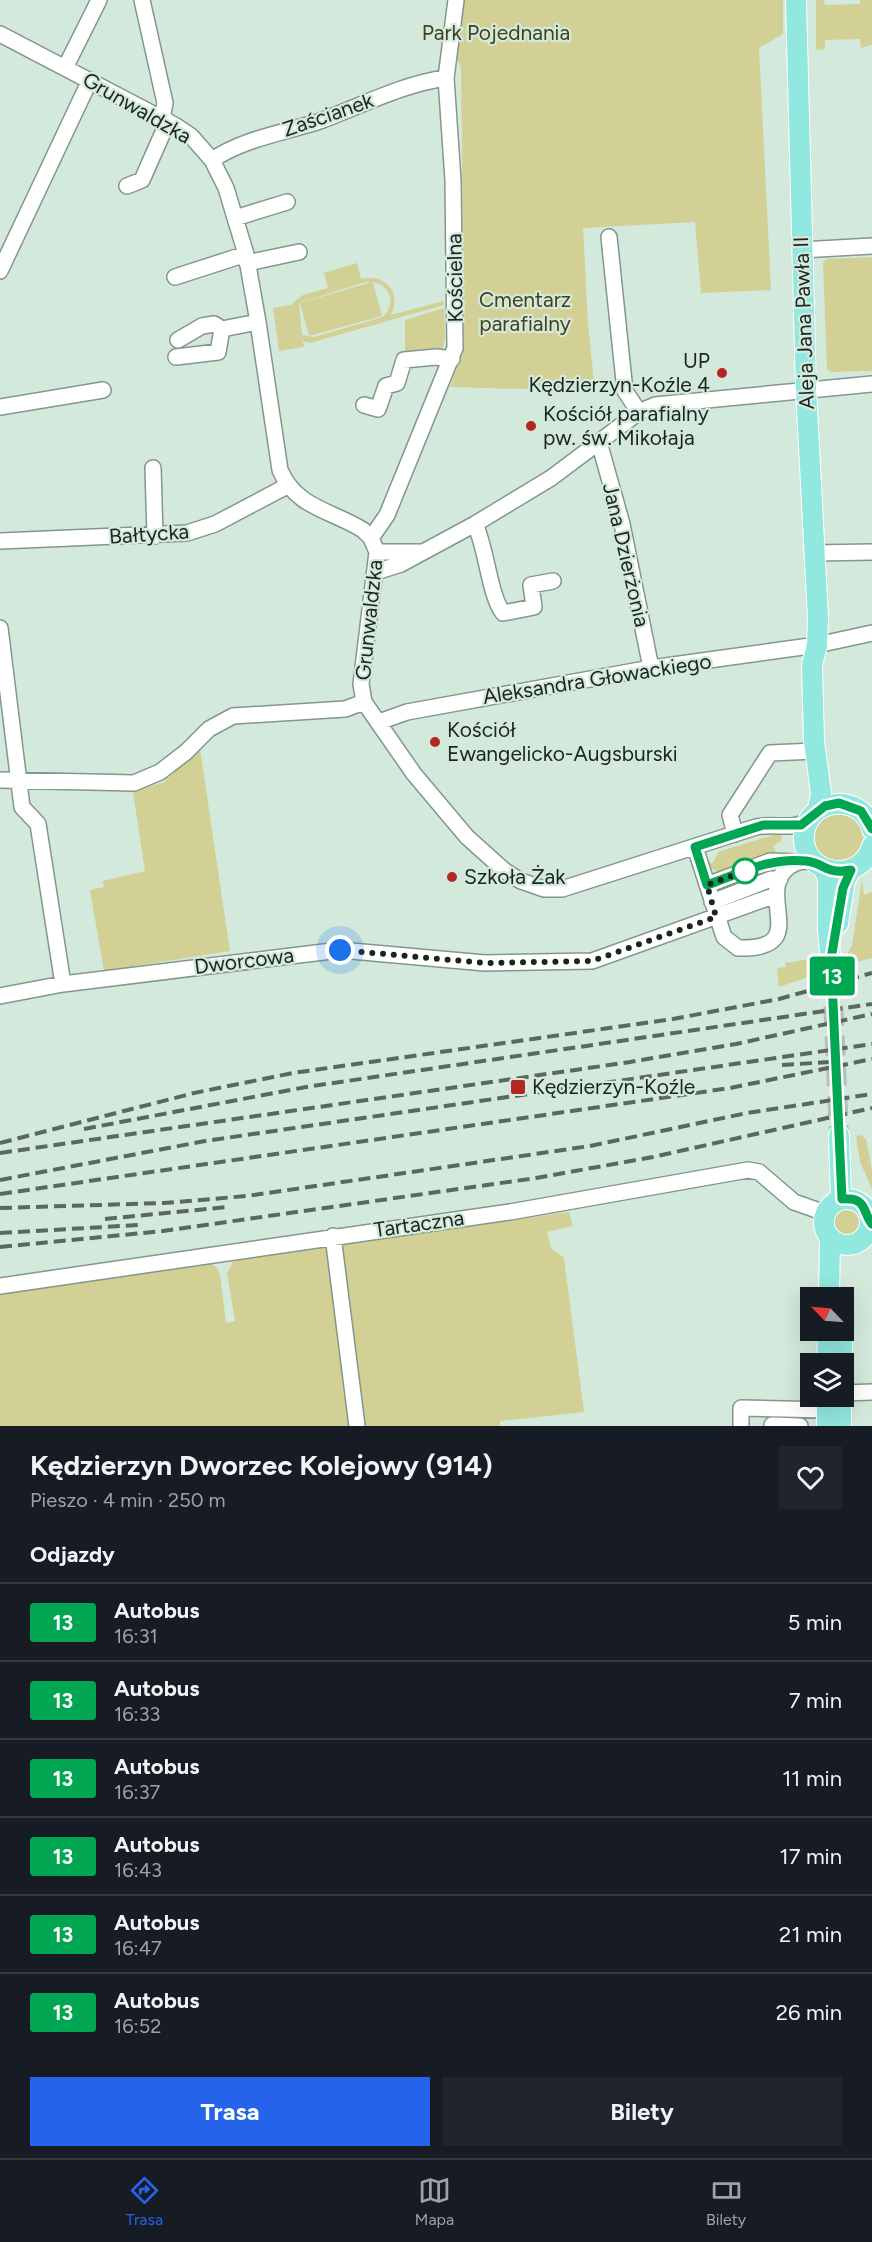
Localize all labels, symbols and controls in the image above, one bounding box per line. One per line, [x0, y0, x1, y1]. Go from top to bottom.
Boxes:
park label: Park Pojednania [422, 20, 570, 45]
street label: Grunwaldzka [79, 66, 196, 149]
street label: Zaścianek [279, 87, 377, 142]
street label: Kościelna [441, 233, 468, 323]
street label: Aleja Jana Pawła II [788, 236, 819, 410]
park label: Cmentarz parafialny [479, 287, 571, 336]
place label: UP Kędzierzyn-Koźle 4 [529, 348, 710, 397]
marker: UP Kędzierzyn-Koźle 4 [715, 366, 729, 380]
place label: Kościół parafialny pw. św. Mikołaja [543, 401, 709, 450]
marker: Kościół parafialny pw. św. Mikołaja [524, 419, 538, 433]
street label: Jana Dzierżonia [598, 480, 655, 629]
street label: Bałtycka [108, 518, 190, 549]
street label: Grunwaldzka [350, 558, 387, 682]
street label: Aleksandra Głowackiego [481, 648, 713, 709]
place label: Kościół Ewangelicko-Augsburski [447, 717, 678, 766]
marker: Kościół Ewangelicko-Augsburski [428, 735, 442, 749]
unlabelled marker [732, 858, 758, 884]
place label: Szkoła Żak [464, 864, 566, 889]
marker: Szkoła Żak [445, 870, 459, 884]
your location [325, 935, 355, 965]
street label: Dworcowa [193, 942, 295, 979]
line badge: 13 [805, 956, 859, 996]
text: 13 [822, 964, 842, 989]
place label: Kędzierzyn-Koźle [532, 1074, 695, 1099]
marker: Kędzierzyn-Koźle [509, 1078, 527, 1096]
street label: Tartaczna [372, 1205, 466, 1242]
north arrow [800, 1287, 854, 1341]
map controls [800, 1287, 854, 1407]
button: layers [800, 1353, 854, 1407]
button: heart [779, 1446, 842, 1509]
text: Kędzierzyn Dworzec Kolejowy (914) [30, 1448, 493, 1482]
text: Pieszo · 4 min · 250 m [30, 1488, 225, 1512]
text: Odjazdy [30, 1541, 115, 1568]
text: Autobus [114, 1597, 200, 1624]
text: 5 min [788, 1609, 842, 1636]
text: 13 [53, 1610, 73, 1635]
text: 16:31 [114, 1624, 158, 1648]
text: Autobus [114, 1675, 200, 1702]
text: 7 min [789, 1687, 842, 1714]
text: 13 [53, 1688, 73, 1713]
text: 16:33 [114, 1702, 160, 1726]
text: Autobus [114, 1753, 200, 1780]
text: 11 min [782, 1765, 842, 1792]
text: 13 [53, 1766, 73, 1791]
text: 16:37 [114, 1780, 160, 1804]
text: Autobus [114, 1831, 200, 1858]
text: 17 min [780, 1843, 842, 1870]
text: 13 [53, 1844, 73, 1869]
text: 16:43 [114, 1858, 162, 1882]
text: Autobus [114, 1909, 200, 1936]
text: 21 min [779, 1921, 842, 1948]
text: 13 [53, 1922, 73, 1947]
text: 16:47 [114, 1936, 162, 1960]
text: Autobus [114, 1987, 200, 2014]
text: 26 min [776, 1999, 842, 2026]
text: 13 [53, 2000, 73, 2025]
text: 16:52 [114, 2014, 161, 2038]
button: Trasa [30, 2077, 430, 2146]
button: Bilety [442, 2077, 842, 2146]
tab: Trasa [126, 2174, 163, 2229]
tab: Mapa [415, 2174, 454, 2229]
tab: Bilety [706, 2174, 746, 2229]

